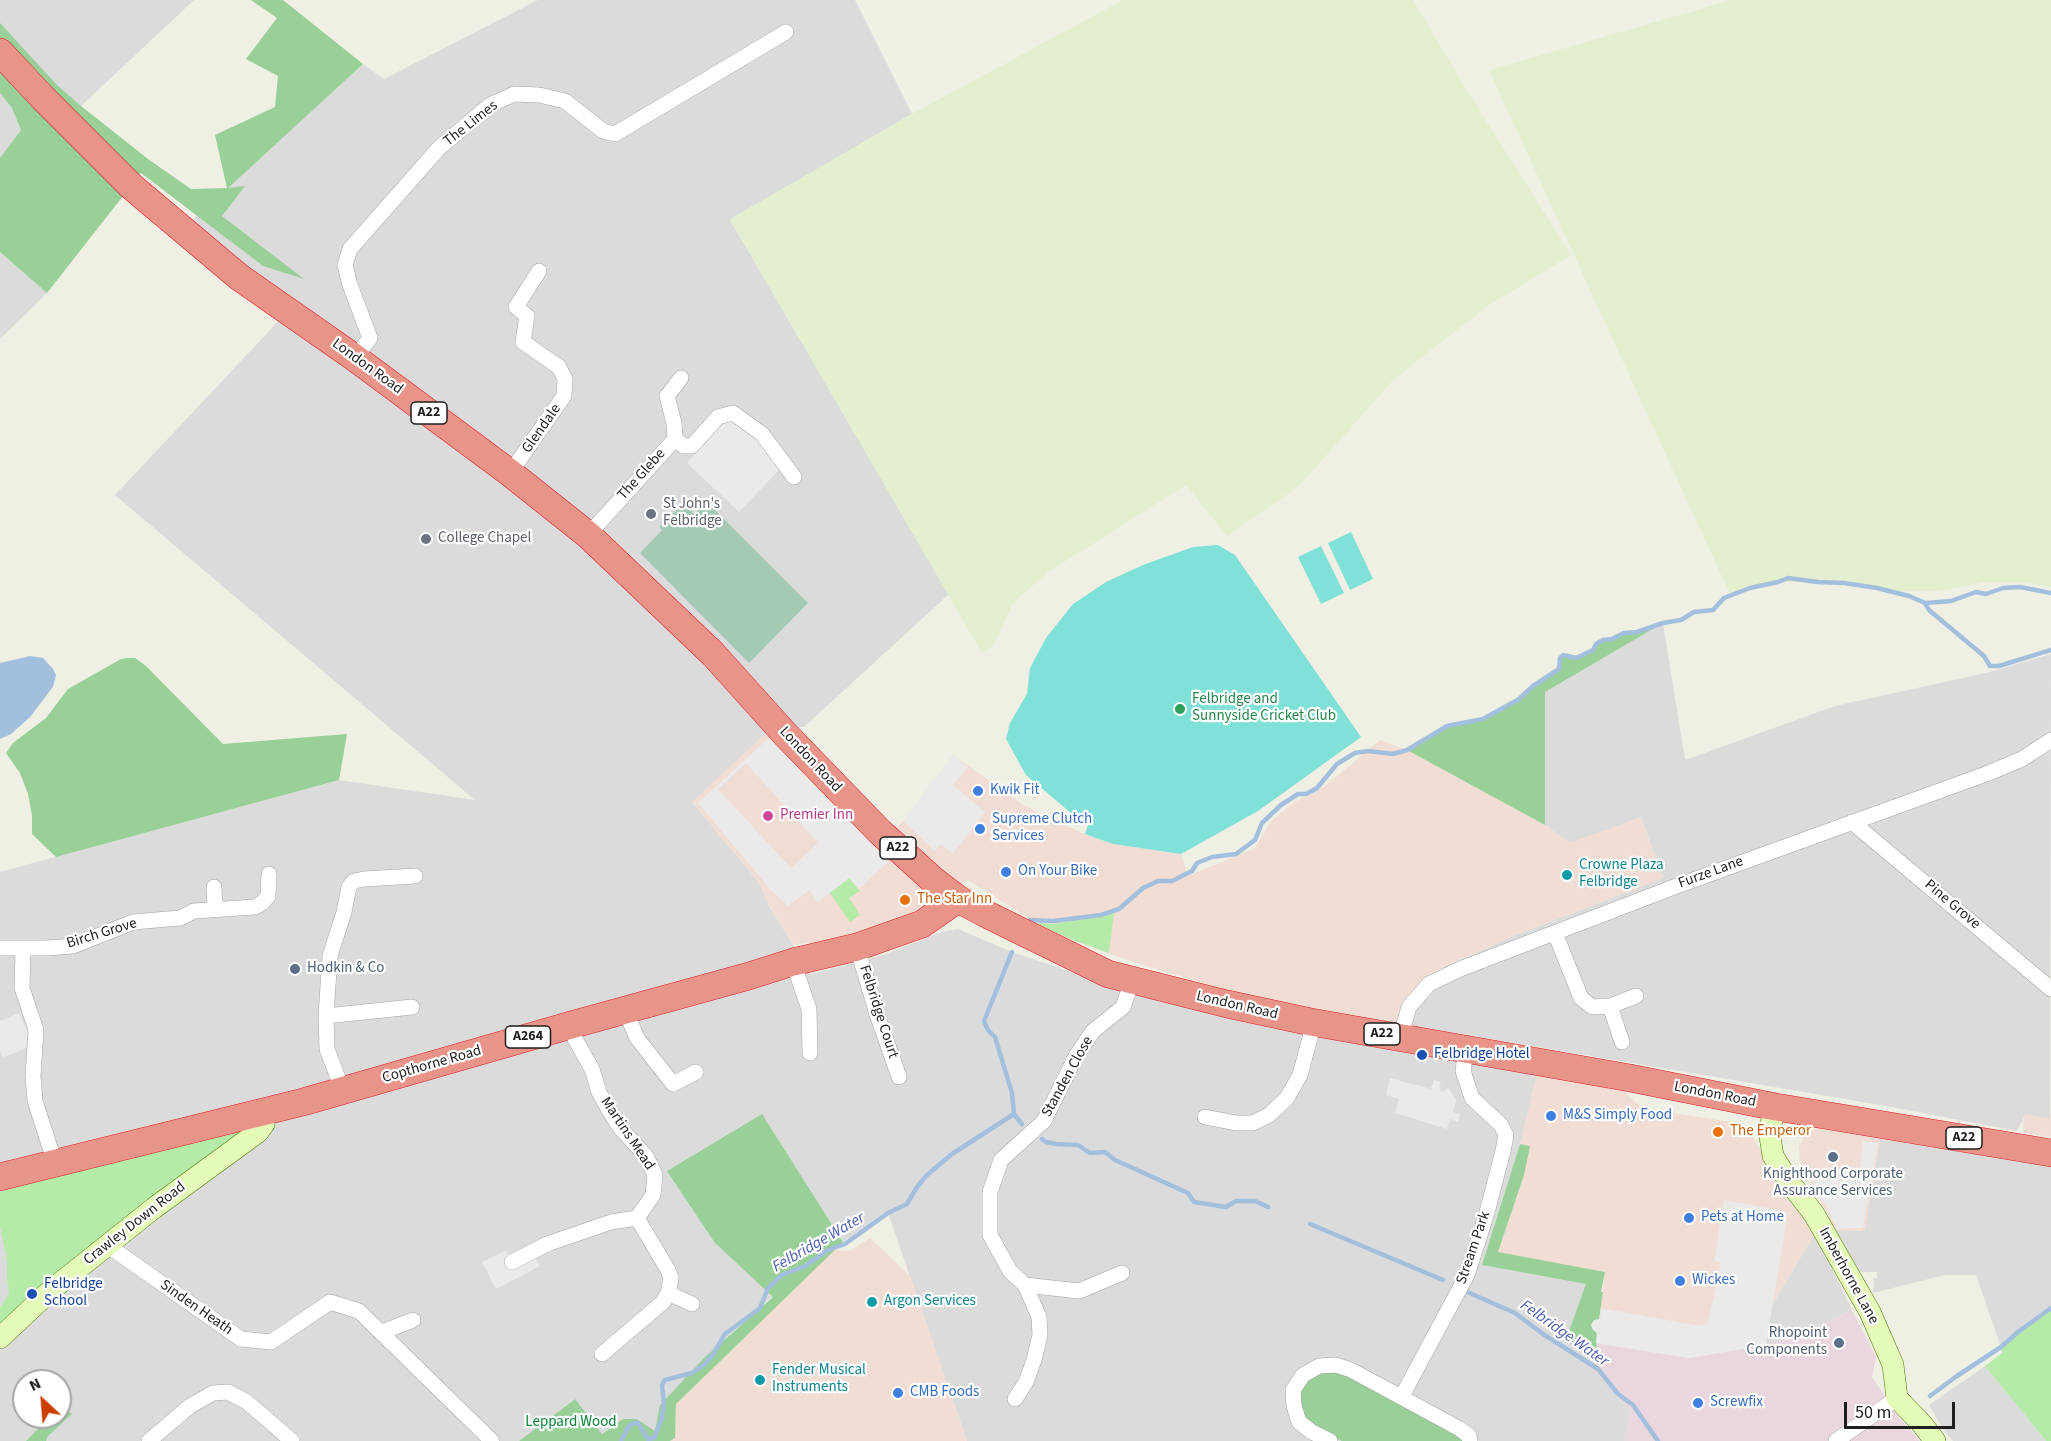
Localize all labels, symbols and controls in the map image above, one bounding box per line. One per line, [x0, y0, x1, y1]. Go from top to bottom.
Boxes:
street label: The Limes [440, 97, 502, 151]
street label: London Road [328, 335, 406, 399]
street label: Glendale [519, 401, 565, 457]
road number: A22 [411, 402, 447, 424]
street label: The Glebe [614, 446, 670, 504]
place label: St John's Felbridge [663, 496, 722, 531]
marker: St John's Felbridge [644, 507, 658, 521]
place label: College Chapel [438, 530, 531, 548]
marker: College Chapel [419, 532, 433, 546]
place label: Felbridge and Sunnyside Cricket Club [1192, 691, 1336, 726]
marker: Felbridge and Sunnyside Cricket Club [1173, 702, 1187, 716]
street label: London Road [775, 723, 845, 797]
place label: Kwik Fit [990, 782, 1040, 800]
marker: Kwik Fit [971, 784, 985, 798]
place label: Premier Inn [780, 807, 853, 825]
marker: Premier Inn [761, 809, 775, 823]
place label: Supreme Clutch Services [992, 811, 1092, 846]
marker: Supreme Clutch Services [973, 822, 987, 836]
road number: A22 [880, 837, 916, 859]
street label: Furze Lane [1676, 853, 1746, 893]
place label: Crowne Plaza Felbridge [1579, 857, 1664, 892]
place label: On Your Bike [1018, 863, 1097, 881]
marker: On Your Bike [999, 865, 1013, 879]
marker: Crowne Plaza Felbridge [1560, 868, 1574, 882]
street label: Pine Grove [1920, 876, 1984, 934]
place label: The Star Inn [917, 891, 992, 909]
marker: The Star Inn [898, 893, 912, 907]
street label: Birch Grove [65, 915, 139, 953]
place label: Hodkin & Co [307, 960, 384, 978]
marker: Hodkin & Co [288, 962, 302, 976]
street label: Felbridge Court [854, 963, 902, 1061]
street label: London Road [1194, 988, 1280, 1024]
road number: A22 [1364, 1023, 1400, 1045]
road number: A264 [506, 1026, 550, 1048]
street label: Standen Close [1038, 1034, 1098, 1120]
street label: Copthorne Road [380, 1042, 484, 1088]
place label: Felbridge Hotel [1434, 1046, 1530, 1064]
marker: Felbridge Hotel [1415, 1048, 1429, 1062]
street label: London Road [1672, 1078, 1758, 1112]
street label: Martins Mead [596, 1094, 658, 1174]
place label: M&S Simply Food [1563, 1107, 1672, 1125]
marker: M&S Simply Food [1544, 1109, 1558, 1123]
place label: The Emperor [1730, 1123, 1811, 1141]
marker: The Emperor [1711, 1125, 1725, 1139]
road number: A22 [1946, 1127, 1982, 1149]
marker: Knighthood Corporate Assurance Services [1826, 1150, 1840, 1164]
place label: Knighthood Corporate Assurance Services [1763, 1166, 1903, 1201]
street label: Crawley Down Road [80, 1179, 190, 1269]
water label: Felbridge Water [769, 1209, 869, 1277]
street label: Stream Park [1453, 1209, 1495, 1287]
place label: Pets at Home [1701, 1209, 1784, 1227]
marker: Pets at Home [1682, 1211, 1696, 1225]
street label: Imberhorne Lane [1814, 1224, 1882, 1328]
place label: Wickes [1692, 1272, 1735, 1290]
marker: Wickes [1673, 1274, 1687, 1288]
place label: Felbridge School [44, 1276, 103, 1311]
street label: Sinden Heath [156, 1276, 236, 1340]
marker: Felbridge School [25, 1287, 39, 1301]
place label: Argon Services [884, 1293, 976, 1311]
marker: Argon Services [865, 1295, 879, 1309]
water label: Felbridge Water [1516, 1296, 1612, 1372]
place label: Rhopoint Components [1746, 1325, 1827, 1360]
marker: Rhopoint Components [1832, 1336, 1846, 1350]
place label: Fender Musical Instruments [772, 1362, 866, 1397]
north arrow [12, 1369, 72, 1429]
text: N [25, 1372, 45, 1397]
marker: Fender Musical Instruments [753, 1373, 767, 1387]
place label: CMB Foods [910, 1384, 979, 1402]
marker: CMB Foods [891, 1386, 905, 1400]
scale bar [1847, 1390, 1958, 1428]
place label: Screwfix [1710, 1394, 1763, 1412]
marker: Screwfix [1691, 1396, 1705, 1410]
text: 50 m [1855, 1400, 1891, 1425]
park label: Leppard Wood [525, 1414, 617, 1432]

